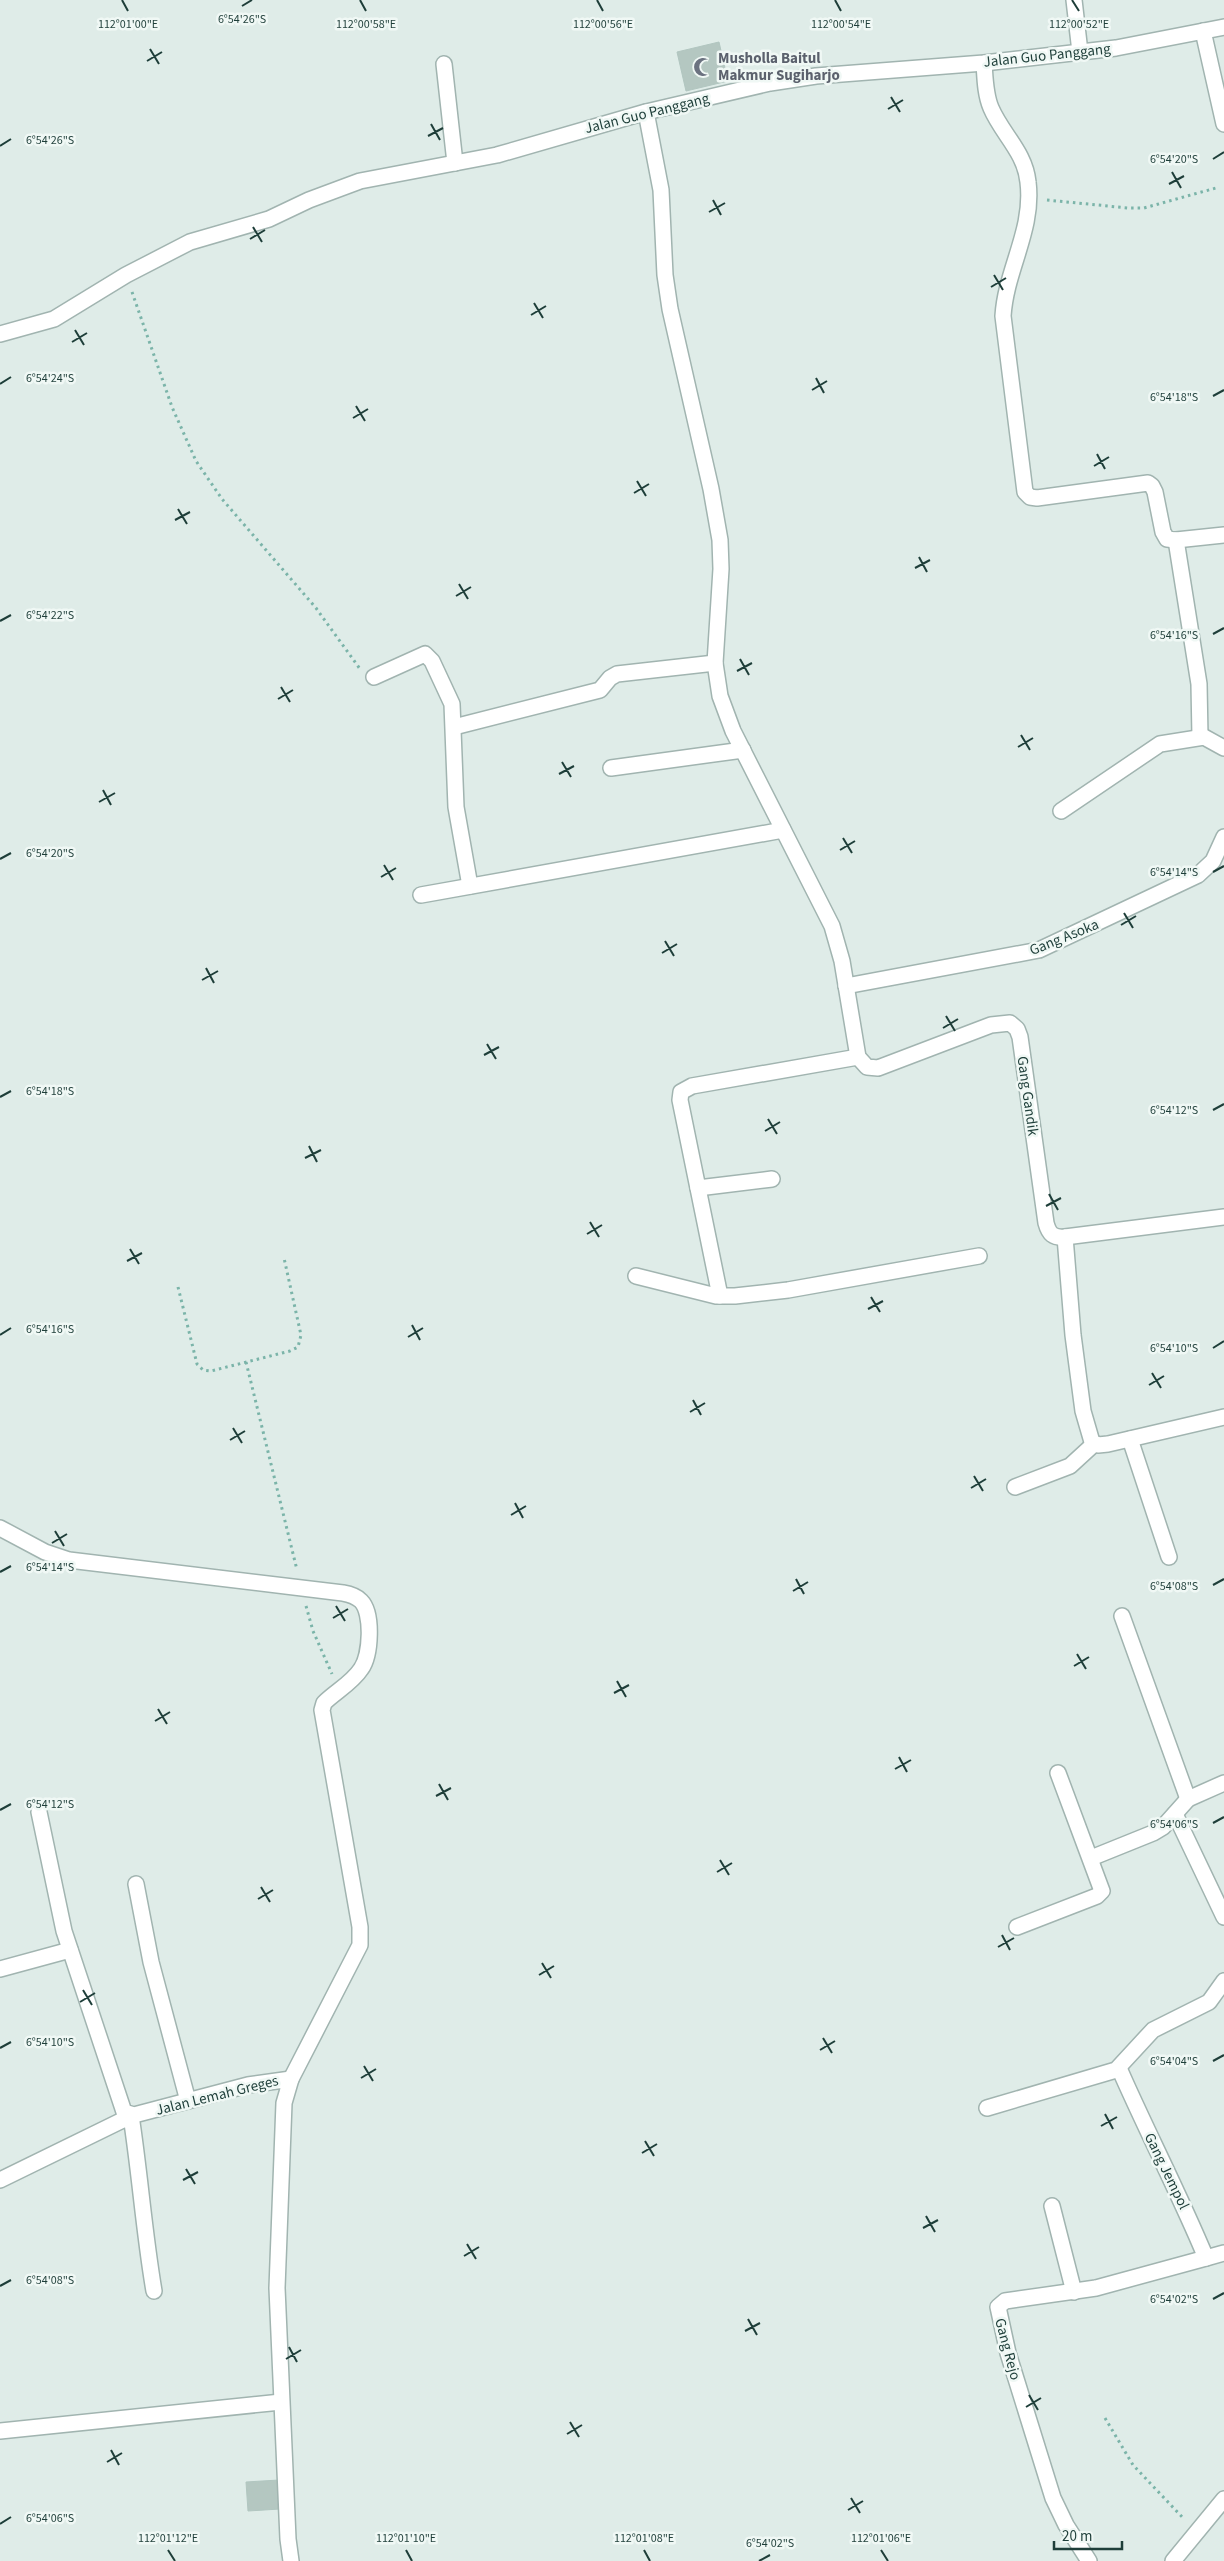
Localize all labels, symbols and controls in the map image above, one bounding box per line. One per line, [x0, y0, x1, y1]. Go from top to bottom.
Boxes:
text: 6°54'26"S [218, 11, 266, 28]
text: 112°01'00"E [98, 16, 158, 33]
text: 112°00'58"E [336, 16, 396, 33]
text: 112°00'56"E [573, 16, 633, 33]
text: 112°00'54"E [811, 16, 871, 33]
text: 112°00'52"E [1049, 16, 1109, 33]
street label: Jalan Guo Panggang [982, 38, 1112, 73]
place label: Musholla Baitul Makmur Sugiharjo [718, 48, 840, 86]
mosque icon: Musholla Baitul Makmur Sugiharjo [692, 56, 714, 78]
street label: Jalan Guo Panggang [583, 88, 712, 139]
text: 6°54'26"S [26, 132, 74, 149]
text: 6°54'20"S [1150, 151, 1198, 168]
text: 6°54'24"S [26, 370, 74, 387]
text: 6°54'18"S [1150, 389, 1198, 406]
text: 6°54'22"S [26, 607, 74, 624]
text: 6°54'16"S [1150, 627, 1198, 644]
text: 6°54'20"S [26, 845, 74, 862]
text: 6°54'14"S [1150, 864, 1198, 881]
street label: Gang Asoka [1026, 914, 1102, 961]
street label: Gang Gandik [1012, 1055, 1044, 1138]
text: 6°54'18"S [26, 1083, 74, 1100]
text: 6°54'12"S [1150, 1102, 1198, 1119]
text: 6°54'16"S [26, 1321, 74, 1338]
text: 6°54'10"S [1150, 1340, 1198, 1357]
text: 6°54'14"S [26, 1559, 74, 1576]
text: 6°54'08"S [1150, 1578, 1198, 1595]
text: 6°54'12"S [26, 1796, 74, 1813]
text: 6°54'06"S [1150, 1816, 1198, 1833]
text: 6°54'10"S [26, 2034, 74, 2051]
text: 6°54'04"S [1150, 2053, 1198, 2070]
street label: Jalan Lemah Greges [154, 2070, 281, 2121]
street label: Gang Jempol [1139, 2129, 1194, 2213]
text: 6°54'08"S [26, 2272, 74, 2289]
text: 6°54'02"S [1150, 2291, 1198, 2308]
street label: Gang Rejo [989, 2316, 1026, 2382]
text: 6°54'06"S [26, 2510, 74, 2527]
scale bar [1054, 2518, 1122, 2550]
text: 20 m [1062, 2526, 1092, 2547]
text: 112°01'12"E [138, 2530, 198, 2547]
text: 112°01'10"E [376, 2530, 436, 2547]
text: 112°01'08"E [614, 2530, 674, 2547]
text: 112°01'06"E [851, 2530, 911, 2547]
text: 6°54'02"S [746, 2535, 794, 2552]

